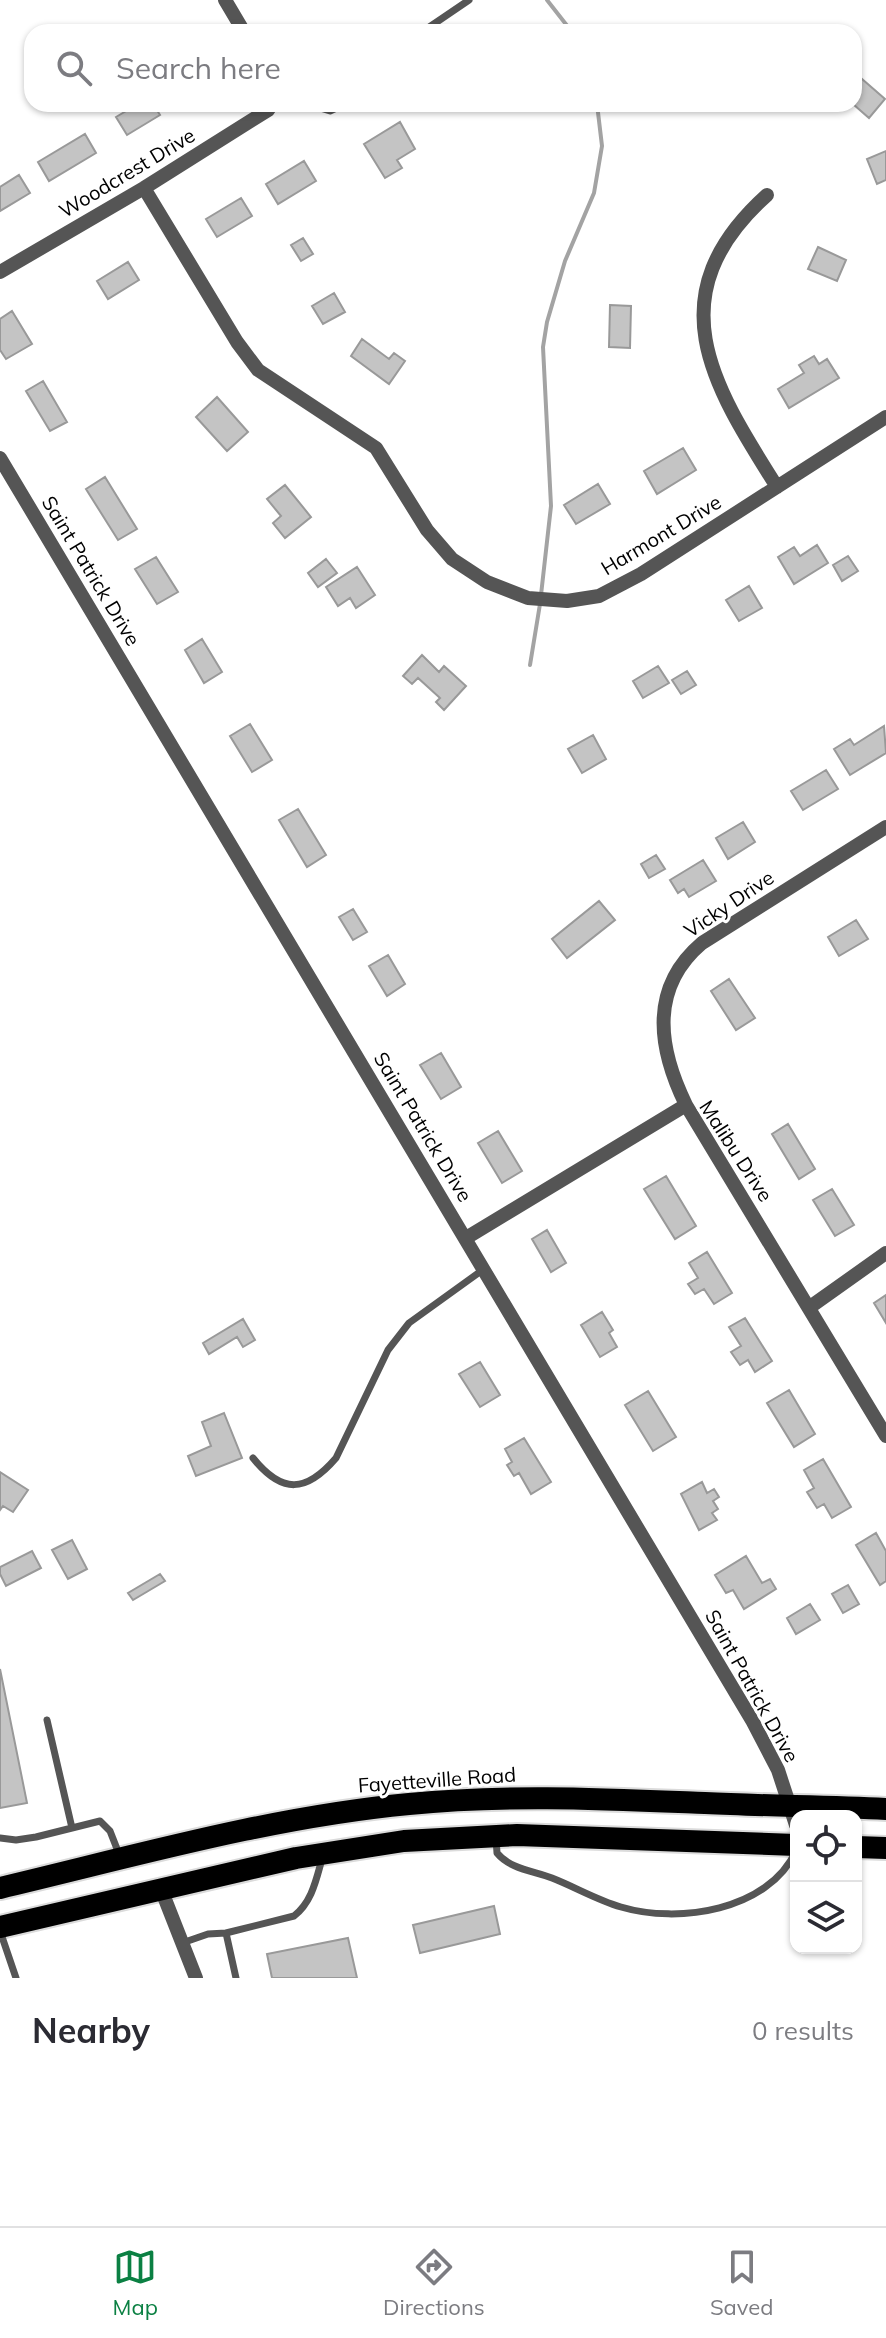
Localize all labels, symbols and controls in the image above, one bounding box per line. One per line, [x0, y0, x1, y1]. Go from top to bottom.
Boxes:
search box [24, 24, 862, 112]
icon: search [52, 46, 96, 90]
text: Search here [116, 49, 281, 87]
street label: Woodcrest Drive [54, 122, 199, 223]
street label: Harmont Drive [596, 489, 725, 580]
street label: Saint Patrick Drive [37, 491, 146, 650]
street label: Vicky Drive [679, 864, 778, 943]
street label: Saint Patrick Drive [369, 1047, 478, 1206]
street label: Malibu Drive [694, 1095, 778, 1206]
street label: Saint Patrick Drive [700, 1605, 805, 1766]
street label: Fayetteville Road [357, 1762, 517, 1797]
map controls [790, 1810, 862, 1954]
button: locate [790, 1810, 862, 1882]
button: layers [790, 1882, 862, 1954]
text: Nearby [32, 2009, 150, 2052]
text: 0 results [752, 2014, 854, 2047]
tab: Map [113, 2245, 158, 2321]
tab: Directions [383, 2245, 485, 2321]
tab: Saved [710, 2245, 773, 2321]

